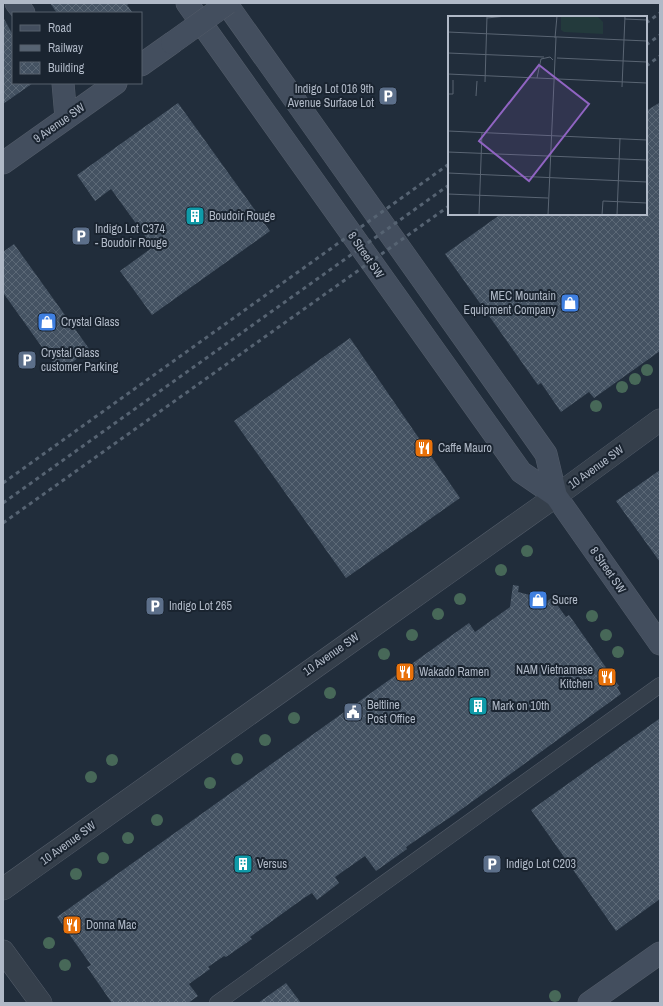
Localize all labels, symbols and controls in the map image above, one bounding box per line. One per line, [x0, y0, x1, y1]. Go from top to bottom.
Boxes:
legend [12, 12, 142, 84]
inset map [448, 16, 647, 215]
text: Road [48, 20, 72, 36]
text: Railway [48, 40, 83, 56]
text: Building [48, 60, 85, 76]
place label: Indigo Lot 016 9th Avenue Surface Lot [287, 81, 374, 111]
parking icon: Indigo Lot 016 9th Avenue Surface Lot [377, 85, 399, 107]
street label: 9 Avenue SW [30, 99, 89, 147]
building icon: Boudoir Rouge [184, 205, 206, 227]
place label: Boudoir Rouge [209, 208, 275, 224]
place label: Indigo Lot C374 - Boudoir Rouge [95, 221, 167, 251]
parking icon: Indigo Lot C374 - Boudoir Rouge [70, 225, 92, 247]
street label: 8 Street SW [344, 229, 388, 282]
place label: MEC Mountain Equipment Company [464, 288, 556, 318]
shop icon: MEC Mountain Equipment Company [559, 292, 581, 314]
shop icon: Crystal Glass [36, 311, 58, 333]
place label: Crystal Glass [61, 314, 120, 330]
place label: Crystal Glass customer Parking [41, 345, 119, 375]
parking icon: Crystal Glass customer Parking [16, 349, 38, 371]
restaurant icon: Caffe Mauro [413, 437, 435, 459]
place label: Caffe Mauro [438, 440, 492, 456]
street label: 10 Avenue SW [565, 441, 628, 493]
street label: 8 Street SW [586, 544, 630, 597]
shop icon: Sucre [527, 589, 549, 611]
place label: Sucre [552, 592, 578, 608]
parking icon: Indigo Lot 265 [144, 595, 166, 617]
place label: Indigo Lot 265 [169, 598, 232, 614]
street label: 10 Avenue SW [300, 628, 363, 679]
restaurant icon: Wakado Ramen [394, 661, 416, 683]
place label: NAM Vietnamese Kitchen [516, 662, 593, 692]
place label: Wakado Ramen [419, 664, 489, 680]
restaurant icon: NAM Vietnamese Kitchen [596, 666, 618, 688]
building icon: Mark on 10th [467, 695, 489, 717]
place label: Beltline Post Office [367, 697, 416, 727]
place label: Mark on 10th [492, 698, 549, 714]
public building icon: Beltline Post Office [342, 701, 364, 723]
street label: 10 Avenue SW [37, 817, 100, 869]
building icon: Versus [232, 853, 254, 875]
parking icon: Indigo Lot C203 [481, 853, 503, 875]
place label: Versus [257, 856, 287, 872]
place label: Indigo Lot C203 [506, 856, 576, 872]
restaurant icon: Donna Mac [61, 914, 83, 936]
place label: Donna Mac [86, 917, 136, 933]

